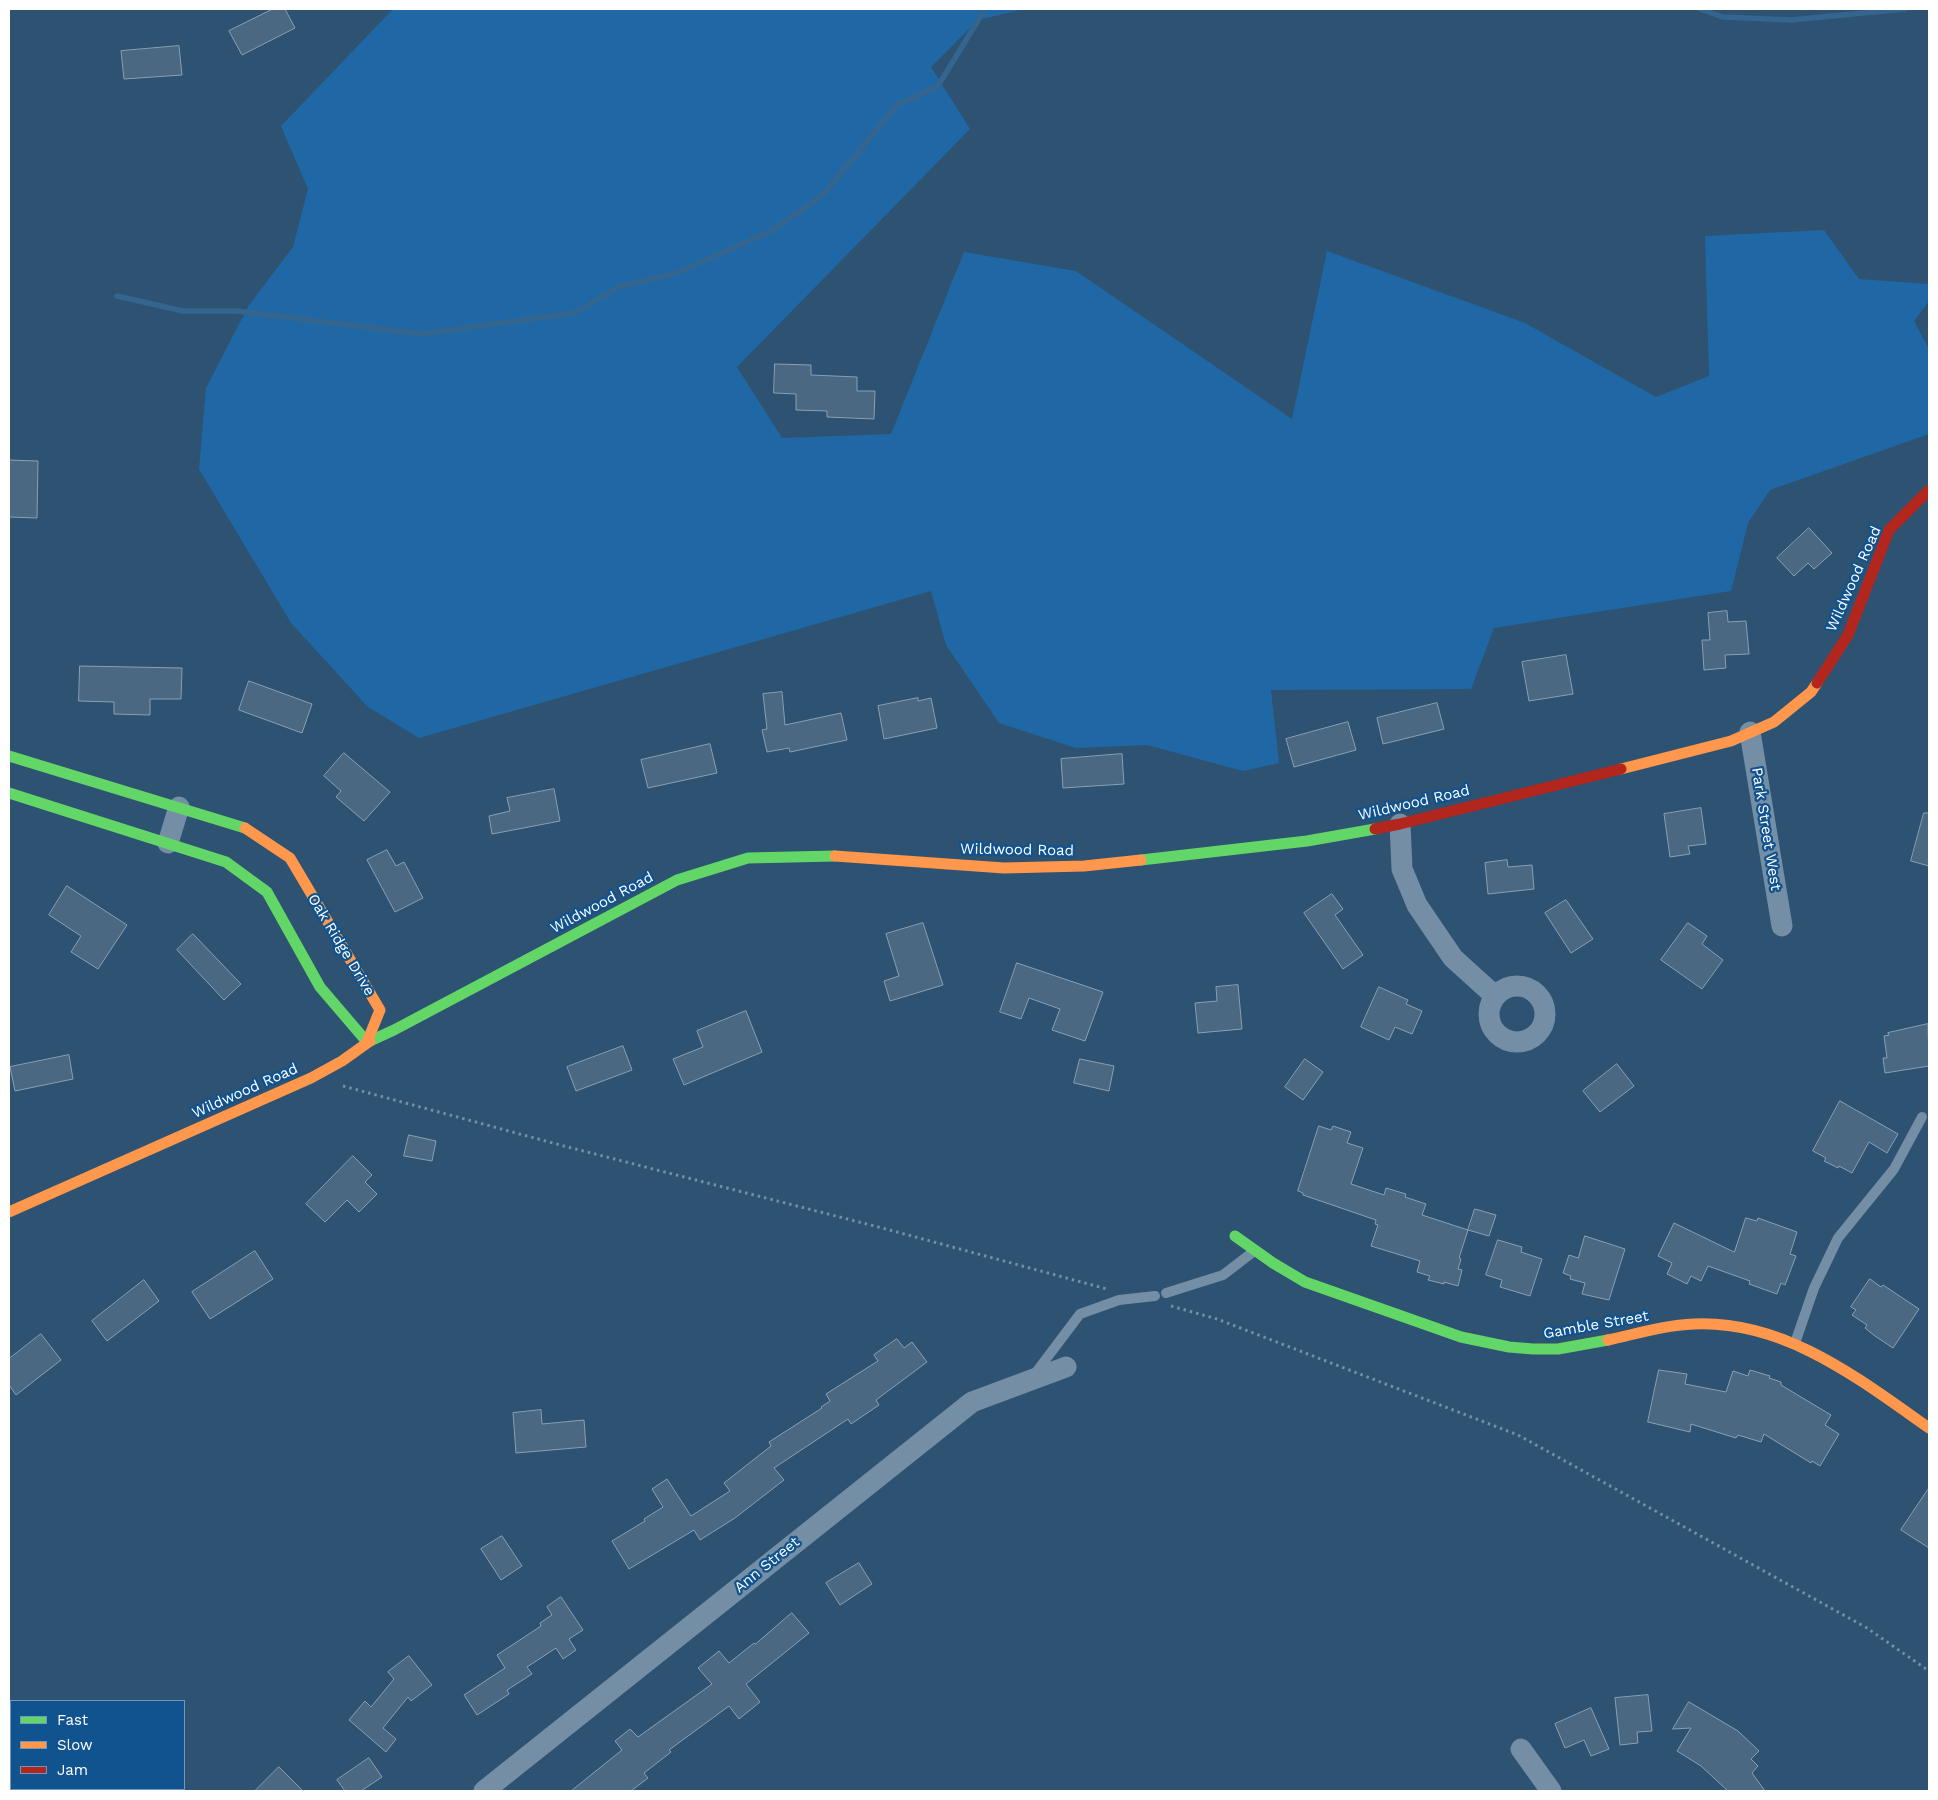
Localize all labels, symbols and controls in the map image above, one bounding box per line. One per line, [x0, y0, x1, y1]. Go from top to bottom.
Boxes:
street label: Wildwood Road [1823, 523, 1885, 635]
street label: Park Street West [1747, 766, 1785, 892]
street label: Wildwood Road [1357, 781, 1471, 825]
street label: Wildwood Road [960, 840, 1074, 860]
street label: Wildwood Road [548, 868, 656, 938]
street label: Oak Ridge Drive [303, 891, 379, 999]
street label: Wildwood Road [189, 1060, 301, 1122]
street label: Gamble Street [1542, 1307, 1650, 1343]
street label: Ann Street [731, 1533, 803, 1597]
legend [10, 1700, 185, 1790]
text: Fast [57, 1711, 88, 1729]
text: Slow [57, 1736, 93, 1754]
text: Jam [57, 1761, 88, 1779]

